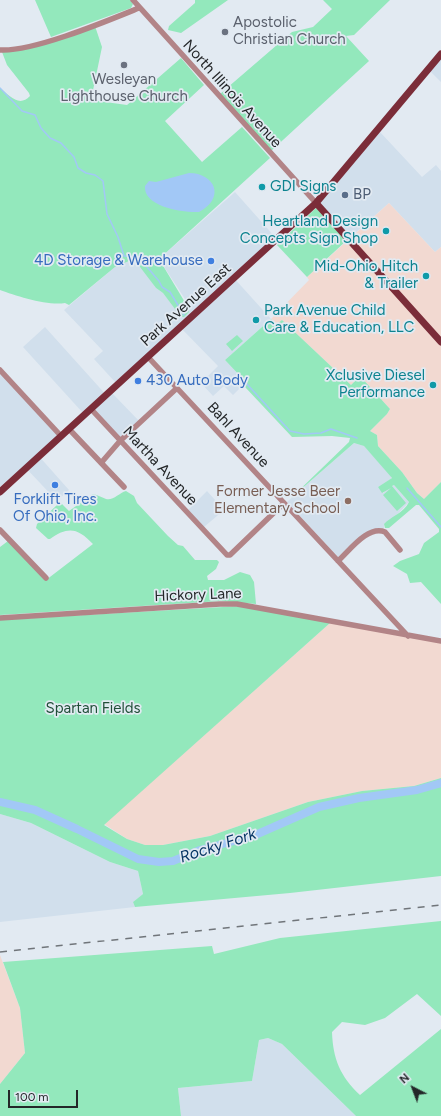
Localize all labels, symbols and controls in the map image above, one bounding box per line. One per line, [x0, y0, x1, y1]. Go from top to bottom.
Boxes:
place label: Apostolic Christian Church [233, 14, 346, 49]
marker: Apostolic Christian Church [220, 27, 230, 37]
street label: North Illinois Avenue [179, 36, 285, 152]
marker: Wesleyan Lighthouse Church [119, 60, 129, 70]
place label: Wesleyan Lighthouse Church [60, 71, 188, 106]
place label: GDI Signs [270, 178, 336, 196]
marker: GDI Signs [257, 182, 267, 192]
place label: BP [353, 186, 371, 204]
marker: BP [340, 190, 350, 200]
place label: Heartland Design Concepts Sign Shop [240, 213, 378, 248]
marker: Heartland Design Concepts Sign Shop [381, 226, 391, 236]
place label: 4D Storage & Warehouse [34, 252, 203, 270]
marker: 4D Storage & Warehouse [206, 256, 216, 266]
place label: Mid-Ohio Hitch & Trailer [314, 258, 418, 293]
street label: Park Avenue East [137, 260, 235, 350]
marker: Mid-Ohio Hitch & Trailer [421, 271, 431, 281]
place label: Park Avenue Child Care & Education, LLC [264, 302, 414, 337]
marker: Park Avenue Child Care & Education, LLC [251, 315, 261, 325]
place label: Xclusive Diesel Performance [326, 367, 425, 402]
place label: 430 Auto Body [146, 372, 248, 390]
marker: 430 Auto Body [133, 376, 143, 386]
marker: Xclusive Diesel Performance [428, 380, 438, 390]
street label: Bahl Avenue [203, 399, 273, 471]
street label: Martha Avenue [119, 423, 201, 509]
marker: Forklift Tires Of Ohio, Inc. [50, 480, 60, 490]
place label: Former Jesse Beer Elementary School [214, 483, 340, 518]
place label: Forklift Tires Of Ohio, Inc. [13, 491, 97, 526]
marker: Former Jesse Beer Elementary School [343, 496, 353, 506]
street label: Hickory Lane [154, 584, 242, 606]
park label: Spartan Fields [45, 700, 141, 718]
water label: Rocky Fork [177, 825, 259, 867]
north arrow [393, 1068, 433, 1108]
text: N [397, 1071, 412, 1086]
scale bar [10, 1082, 80, 1108]
text: 100 m [15, 1090, 49, 1104]

